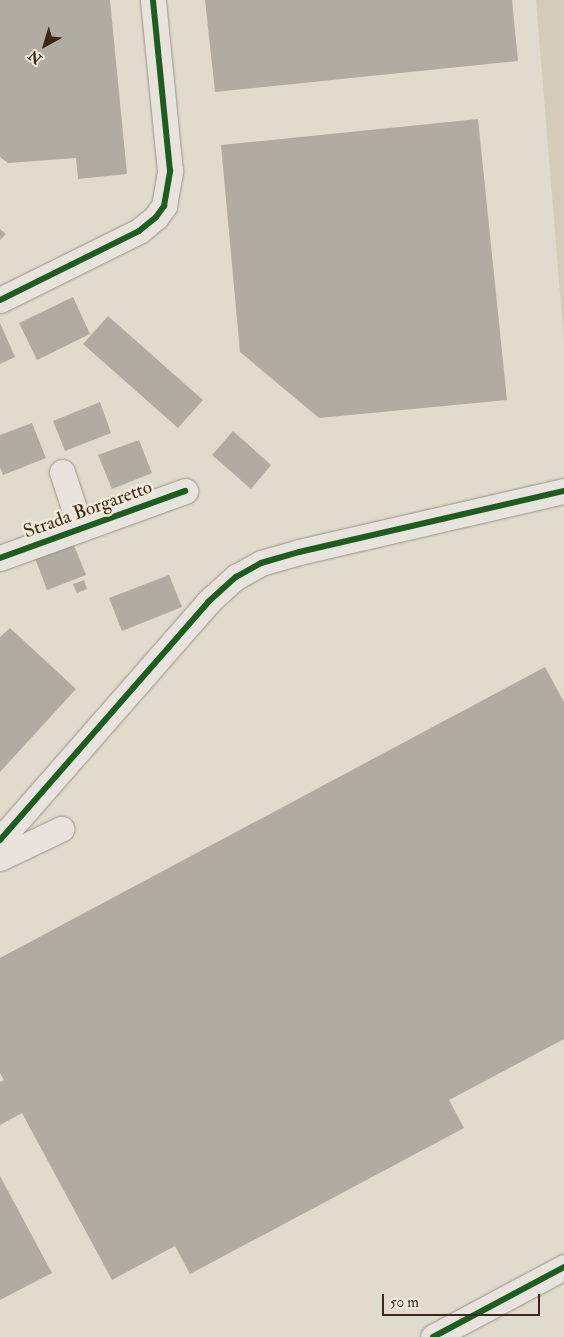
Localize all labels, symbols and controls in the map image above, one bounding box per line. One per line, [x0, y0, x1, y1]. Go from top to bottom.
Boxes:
north arrow [20, 20, 70, 70]
text: N [25, 46, 45, 68]
street label: Strada Borgaretto [21, 476, 155, 544]
scale bar [384, 1284, 542, 1316]
text: 50 m [390, 1293, 419, 1312]

